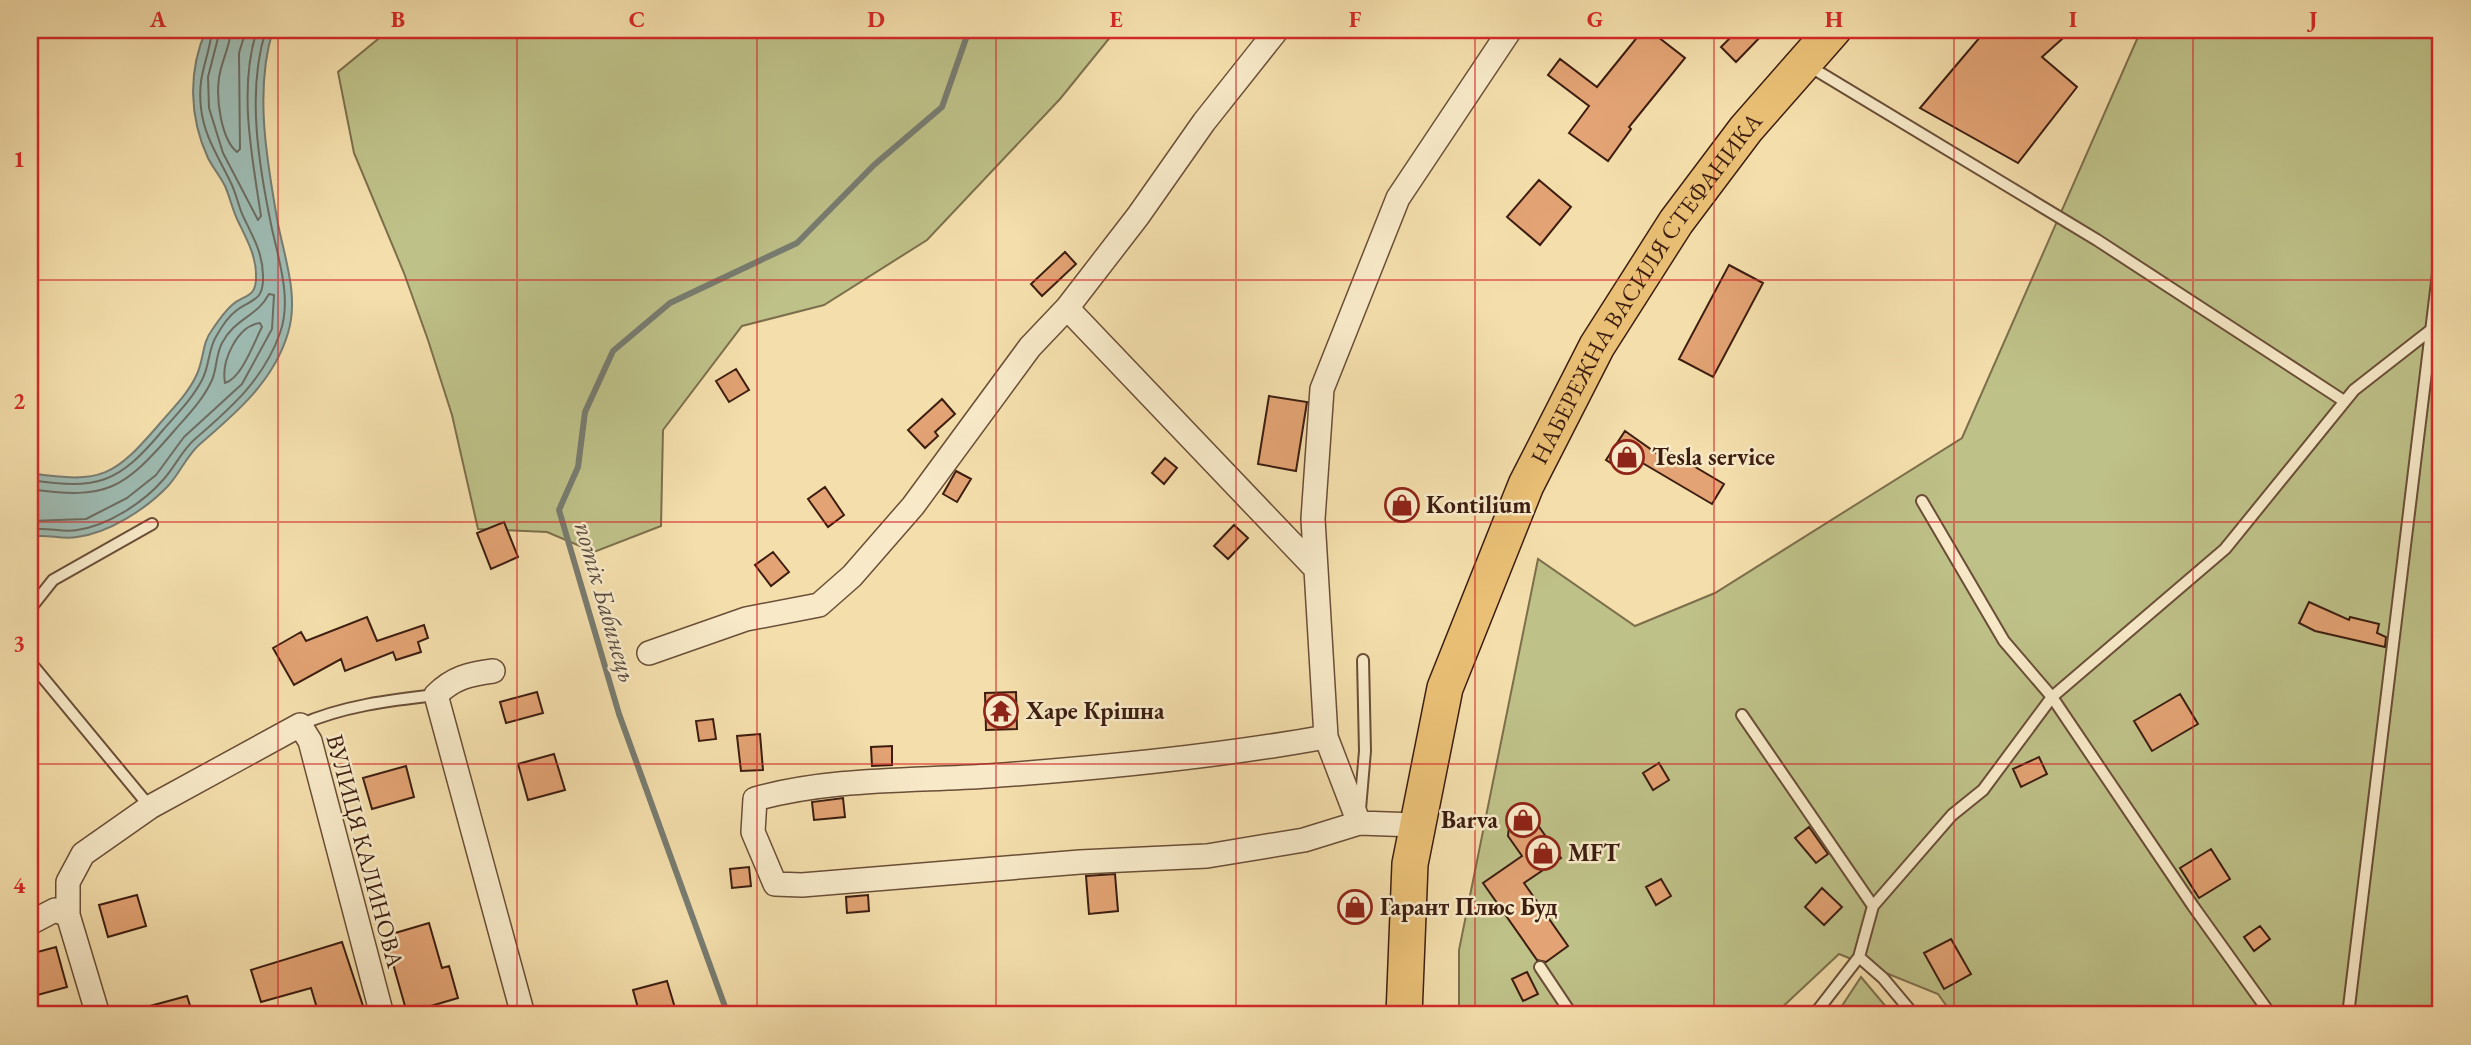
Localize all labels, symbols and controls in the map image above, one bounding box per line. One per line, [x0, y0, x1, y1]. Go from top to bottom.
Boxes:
text: A [149, 4, 167, 34]
text: B [391, 4, 405, 34]
text: C [629, 4, 645, 34]
text: D [867, 4, 885, 34]
text: E [1109, 4, 1123, 34]
text: F [1349, 4, 1362, 34]
text: G [1587, 4, 1603, 34]
text: H [1825, 4, 1843, 34]
text: I [2069, 4, 2077, 34]
text: J [2307, 4, 2318, 34]
street label: НАБЕРЕЖНА ВАСИЛЯ СТЕФАНИКА [1523, 105, 1769, 469]
text: 1 [13, 144, 25, 174]
text: 2 [13, 386, 25, 416]
shop icon: Tesla service [1608, 438, 1646, 476]
place label: Tesla service [1652, 441, 1775, 472]
shop icon: Kontilium [1383, 486, 1421, 524]
place label: Kontilium [1426, 489, 1532, 520]
water label: потік Бабинець [567, 518, 645, 686]
text: 3 [13, 628, 25, 658]
temple icon: Харе Крішна [982, 692, 1020, 730]
place label: Харе Крішна [1025, 695, 1165, 726]
street label: ВУЛИЦЯ КАЛИНОВА [319, 731, 412, 971]
shop icon: Barva [1504, 801, 1542, 839]
place label: Barva [1441, 804, 1498, 835]
shop icon: MFT [1524, 834, 1562, 872]
place label: MFT [1568, 837, 1620, 868]
text: 4 [13, 870, 26, 900]
shop icon: Гарант Плюс Буд [1336, 888, 1374, 926]
place label: Гарант Плюс Буд [1380, 891, 1558, 923]

